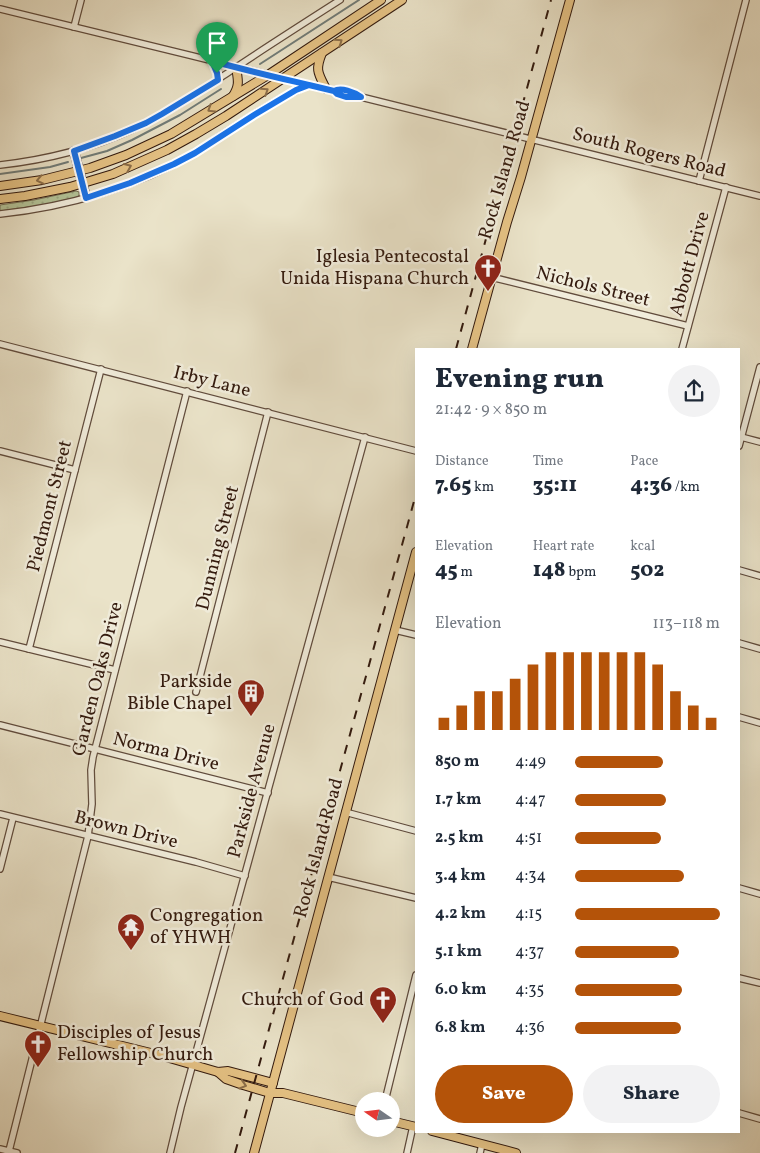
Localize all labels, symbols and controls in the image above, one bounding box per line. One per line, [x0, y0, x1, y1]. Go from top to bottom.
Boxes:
pin [196, 22, 238, 73]
icon: arrive [203, 29, 231, 57]
one-way arrow [334, 39, 343, 48]
one-way arrow [259, 88, 268, 97]
street label: Rock Island Road [473, 97, 537, 243]
one-way arrow [208, 103, 217, 113]
street label: South Rogers Road [570, 121, 728, 185]
one-way arrow [123, 163, 132, 174]
one-way arrow [35, 174, 44, 185]
street label: Abbott Drive [664, 209, 716, 319]
place label: Iglesia Pentecostal Unida Hispana Church [280, 244, 469, 292]
church icon: Iglesia Pentecostal Unida Hispana Church [473, 253, 503, 292]
street label: Nichols Street [533, 260, 653, 314]
street label: Irby Lane [171, 360, 253, 404]
text: Evening run [435, 360, 604, 399]
button: share [668, 365, 720, 417]
text: 21:42 · 9 × 850 m [435, 399, 547, 421]
street label: Piedmont Street [21, 437, 79, 575]
text: Distance [435, 452, 489, 471]
text: Time [533, 452, 563, 471]
text: Pace [630, 452, 658, 471]
text: 7.65 [435, 471, 471, 500]
text: 35:11 [533, 471, 577, 500]
text: 4:36 [630, 471, 672, 500]
text: km [471, 478, 494, 497]
text: /km [672, 478, 700, 497]
street label: Dunning Street [190, 483, 246, 613]
text: Elevation [435, 537, 493, 556]
text: Heart rate [533, 537, 594, 556]
text: kcal [630, 537, 655, 556]
text: 45 [435, 556, 458, 585]
text: 148 [533, 556, 566, 585]
text: 502 [630, 556, 664, 585]
text: m [458, 563, 473, 582]
text: bpm [566, 563, 596, 582]
street label: Garden Oaks Drive [66, 599, 130, 759]
text: Elevation [435, 613, 502, 635]
text: 113–118 m [652, 613, 720, 635]
place label: Parkside Bible Chapel [127, 669, 232, 717]
building icon: Parkside Bible Chapel [236, 678, 266, 717]
street label: Parkside Avenue [222, 721, 282, 861]
street label: Norma Drive [110, 726, 222, 778]
text: 850 m [435, 751, 479, 773]
text: 4:49 [515, 751, 546, 773]
street label: Rock Island Road [288, 775, 350, 921]
text: 1.7 km [435, 789, 482, 811]
text: 4:47 [515, 789, 546, 811]
street label: Brown Drive [71, 805, 181, 855]
text: 2.5 km [435, 827, 484, 849]
text: 4:51 [515, 827, 542, 849]
text: 3.4 km [435, 865, 486, 887]
text: 4:34 [515, 865, 546, 887]
place label: Congregation of YHWH [150, 903, 263, 951]
text: 4.2 km [435, 903, 486, 925]
text: 4:15 [515, 903, 542, 925]
temple icon: Congregation of YHWH [116, 912, 146, 951]
text: 5.1 km [435, 941, 482, 963]
text: 4:37 [515, 941, 544, 963]
text: 6.0 km [435, 979, 487, 1001]
text: 4:35 [515, 979, 544, 1001]
church icon: Church of God [368, 985, 398, 1024]
place label: Church of God [241, 987, 364, 1013]
text: 6.8 km [435, 1017, 485, 1039]
text: 4:36 [515, 1017, 545, 1039]
place label: Disciples of Jesus Fellowship Church [57, 1020, 213, 1068]
church icon: Disciples of Jesus Fellowship Church [23, 1029, 53, 1068]
button: Save [435, 1065, 573, 1123]
button: Share [583, 1065, 720, 1123]
one-way arrow [238, 1079, 247, 1089]
north arrow [355, 1092, 400, 1138]
map controls [355, 1092, 400, 1137]

